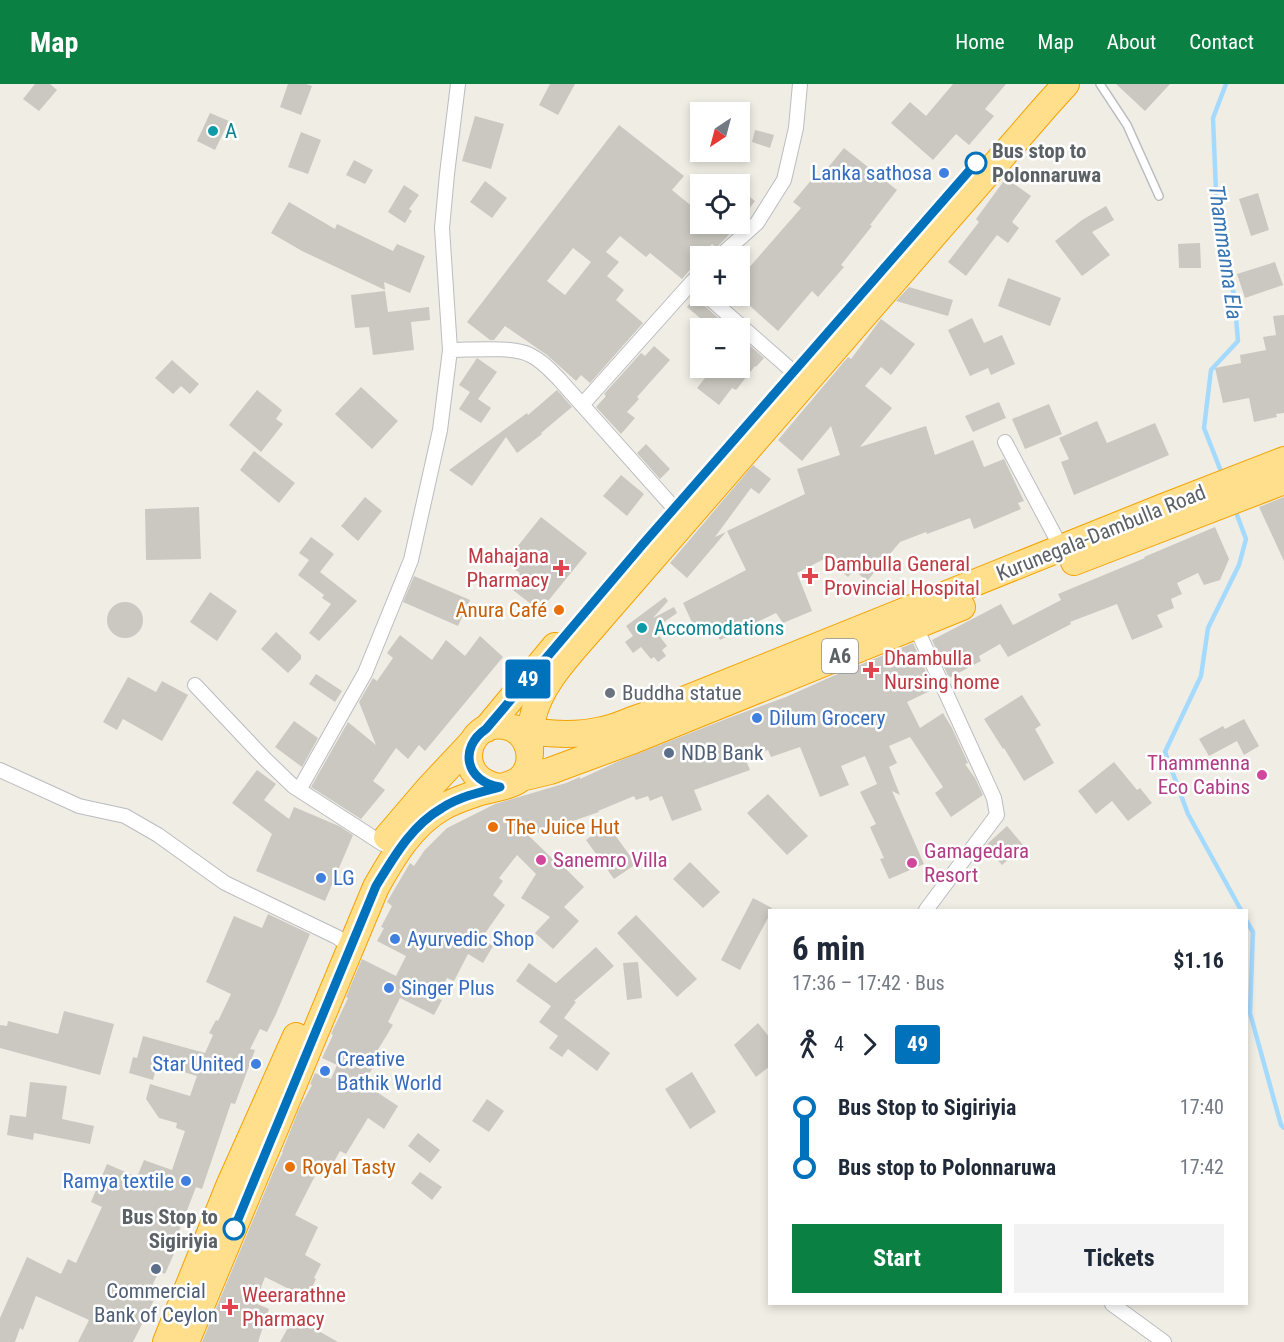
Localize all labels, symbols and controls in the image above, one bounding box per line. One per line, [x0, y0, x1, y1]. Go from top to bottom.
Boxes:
text: Map [30, 26, 78, 59]
text: Home [955, 30, 1005, 54]
text: Map [1038, 30, 1074, 54]
text: About [1107, 30, 1156, 54]
text: Contact [1189, 30, 1254, 54]
north arrow [690, 102, 750, 162]
map controls [690, 102, 750, 378]
place label: A [225, 119, 237, 143]
marker: A [206, 124, 220, 138]
place label: Bus stop to Polonnaruwa [992, 139, 1101, 187]
marker: Bus stop to Polonnaruwa [965, 152, 987, 174]
place label: Lanka sathosa [811, 161, 932, 185]
marker: Lanka sathosa [937, 166, 951, 180]
button: locate [690, 174, 750, 234]
water label: Thammanna Ela [1204, 183, 1247, 321]
button: + [690, 246, 750, 306]
button: − [690, 318, 750, 378]
street label: Kurunegala-Dambulla Road [993, 480, 1209, 586]
place label: Mahajana Pharmacy [466, 544, 549, 592]
place label: Dambulla General Provincial Hospital [824, 552, 980, 600]
marker: Mahajana Pharmacy [554, 561, 568, 575]
marker: Dambulla General Provincial Hospital [801, 567, 819, 585]
place label: Anura Café [455, 598, 547, 622]
marker: Anura Café [552, 603, 566, 617]
place label: Accomodations [654, 616, 784, 640]
marker: Accomodations [635, 621, 649, 635]
road number: A6 [822, 639, 858, 673]
place label: Dhambulla Nursing home [884, 646, 1000, 694]
line badge: 49 [501, 660, 555, 698]
marker: Dhambulla Nursing home [862, 661, 880, 679]
text: 49 [517, 667, 539, 691]
place label: Buddha statue [622, 681, 742, 705]
marker: Buddha statue [603, 686, 617, 700]
place label: Dilum Grocery [769, 706, 886, 730]
marker: Dilum Grocery [750, 711, 764, 725]
place label: NDB Bank [681, 741, 764, 765]
marker: NDB Bank [662, 746, 676, 760]
place label: Thammenna Eco Cabins [1147, 751, 1250, 799]
marker: Thammenna Eco Cabins [1255, 768, 1269, 782]
place label: The Juice Hut [505, 815, 620, 839]
marker: The Juice Hut [486, 820, 500, 834]
place label: Gamagedara Resort [924, 839, 1029, 887]
place label: Sanemro Villa [553, 848, 668, 872]
marker: Sanemro Villa [534, 853, 548, 867]
marker: Gamagedara Resort [905, 856, 919, 870]
place label: LG [333, 866, 355, 890]
marker: LG [314, 871, 328, 885]
place label: Ayurvedic Shop [407, 927, 534, 951]
text: 6 min [792, 929, 865, 968]
marker: Ayurvedic Shop [388, 932, 402, 946]
text: $1.16 [1173, 948, 1224, 973]
text: 17:36 – 17:42 · Bus [792, 971, 945, 995]
place label: Singer Plus [401, 976, 495, 1000]
marker: Singer Plus [382, 981, 396, 995]
icon: walk [792, 1028, 825, 1061]
icon: forward [853, 1028, 886, 1061]
text: 4 [834, 1032, 844, 1056]
text: 49 [907, 1032, 928, 1056]
place label: Creative Bathik World [337, 1047, 442, 1095]
place label: Star United [152, 1052, 244, 1076]
marker: Star United [249, 1057, 263, 1071]
marker: Creative Bathik World [318, 1064, 332, 1078]
text: Bus Stop to Sigiriyia [838, 1095, 1016, 1120]
text: 17:40 [1180, 1095, 1224, 1119]
place label: Royal Tasty [302, 1155, 396, 1179]
text: Bus stop to Polonnaruwa [838, 1155, 1056, 1180]
text: 17:42 [1180, 1155, 1224, 1179]
marker: Royal Tasty [283, 1160, 297, 1174]
place label: Ramya textile [63, 1169, 174, 1193]
marker: Ramya textile [179, 1174, 193, 1188]
place label: Bus Stop to Sigiriyia [122, 1205, 218, 1253]
marker: Bus Stop to Sigiriyia [223, 1218, 245, 1240]
button: Start [792, 1224, 1002, 1293]
button: Tickets [1014, 1224, 1224, 1293]
marker: Commercial Bank of Ceylon [149, 1262, 163, 1276]
place label: Commercial Bank of Ceylon [94, 1279, 218, 1327]
place label: Weerarathne Pharmacy [242, 1283, 346, 1331]
marker: Weerarathne Pharmacy [223, 1300, 237, 1314]

